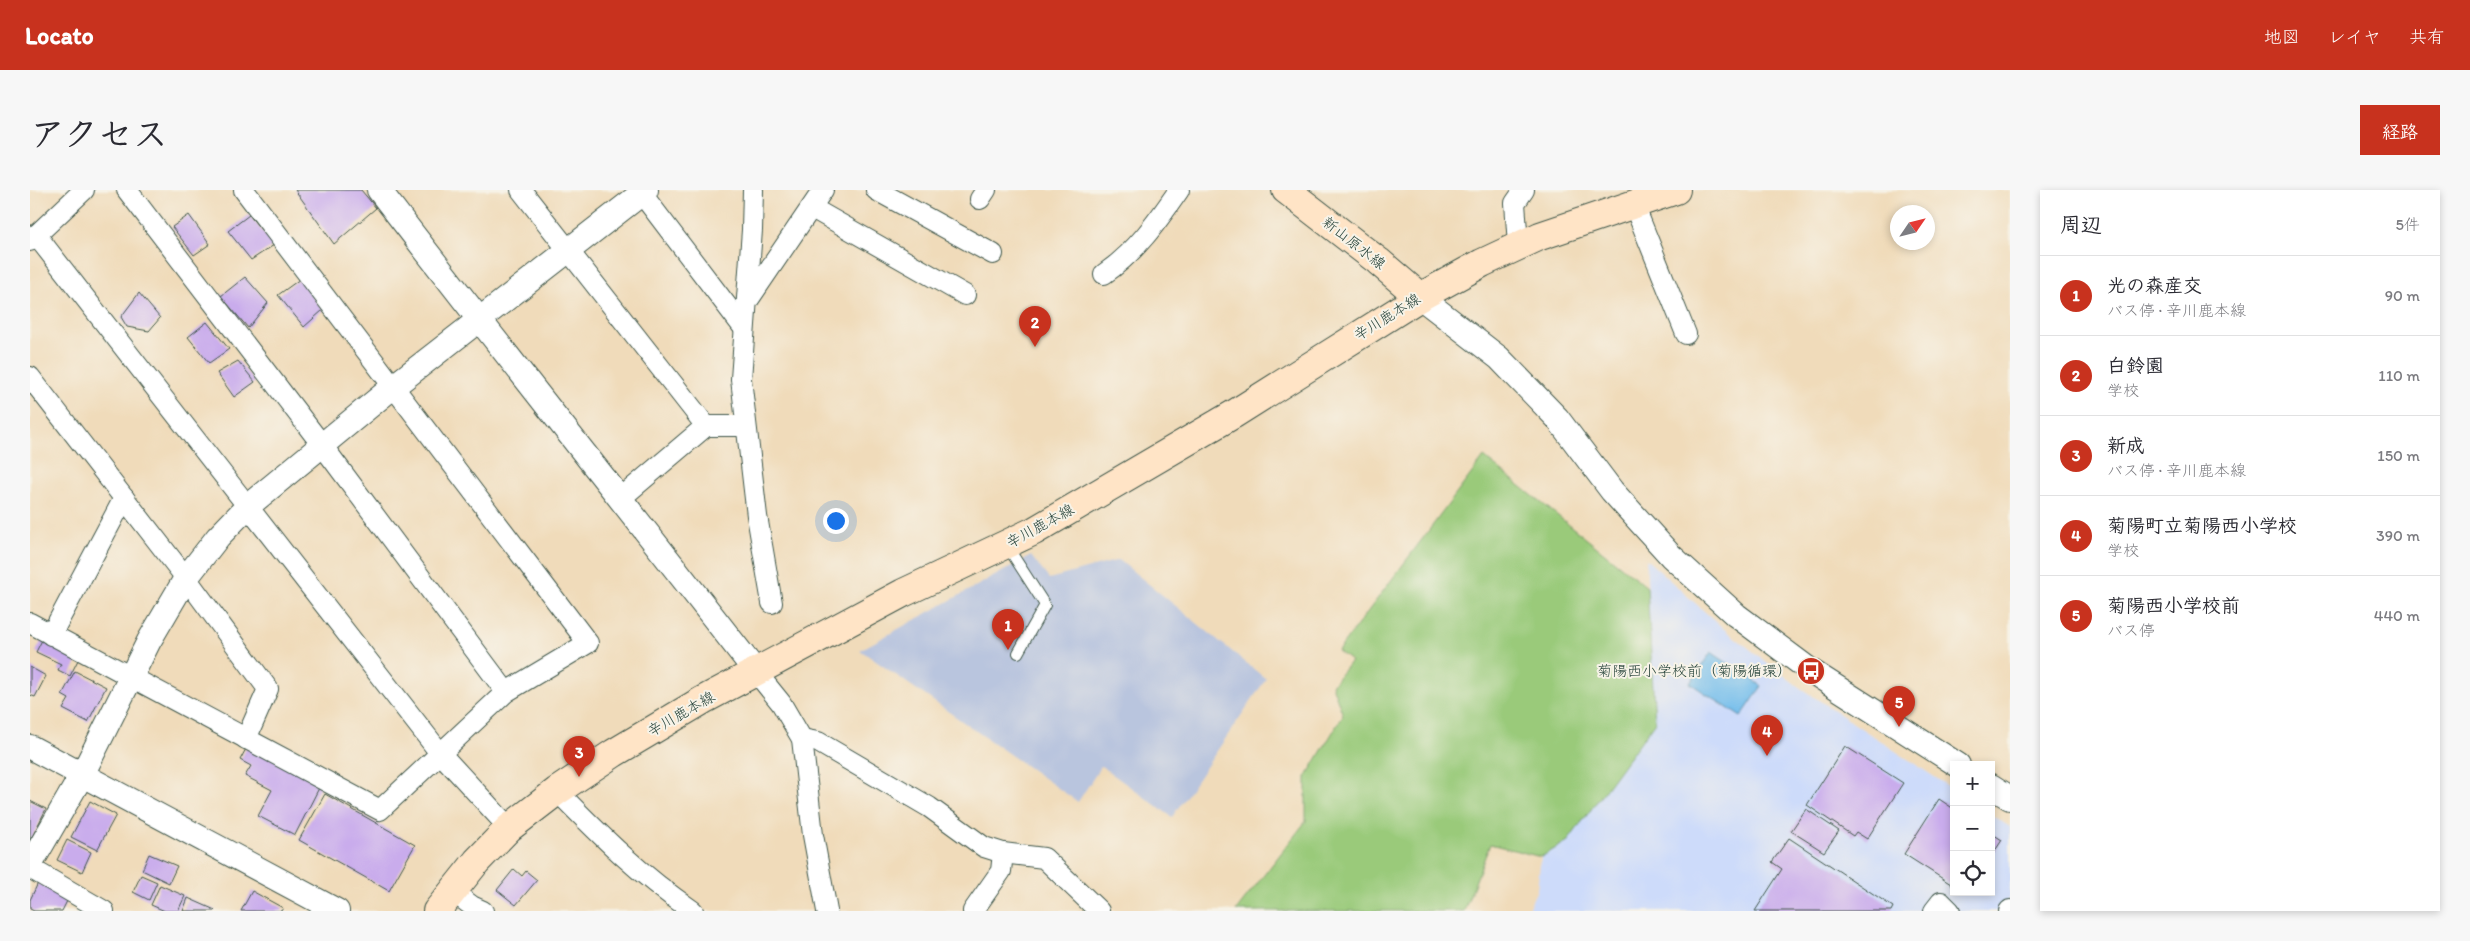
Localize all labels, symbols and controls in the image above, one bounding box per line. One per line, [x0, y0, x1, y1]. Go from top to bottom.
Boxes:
text: Locato [25, 21, 94, 50]
text: 地図 [2264, 26, 2300, 48]
text: レイヤ [2328, 26, 2381, 48]
text: 共有 [2409, 26, 2445, 48]
button: 経路 [2360, 105, 2440, 155]
text: アクセス [30, 113, 168, 155]
north arrow [1890, 205, 1935, 250]
text: 周辺 [2060, 212, 2102, 237]
street label: 新山原水線 [1319, 213, 1389, 273]
text: 5件 [2396, 215, 2420, 234]
text: 光の森産交 [2107, 274, 2202, 297]
text: 1 [2072, 286, 2080, 305]
text: 90 m [2385, 286, 2420, 305]
street label: 辛川鹿本線 [1350, 289, 1424, 345]
text: バス停 · 辛川鹿本線 [2107, 301, 2246, 320]
pin: 2 [1019, 306, 1051, 347]
text: 白鈴園 [2107, 354, 2164, 377]
text: 2 [2072, 366, 2080, 385]
text: 110 m [2378, 366, 2420, 385]
text: 学校 [2107, 381, 2139, 400]
text: 新成 [2107, 434, 2145, 457]
text: 3 [2072, 446, 2080, 465]
text: 150 m [2377, 446, 2420, 465]
text: バス停 · 辛川鹿本線 [2107, 461, 2246, 480]
street label: 辛川鹿本線 [1003, 500, 1077, 552]
your location [823, 508, 849, 534]
text: 菊陽町立菊陽西小学校 [2107, 514, 2297, 537]
text: 4 [2071, 526, 2081, 545]
text: 390 m [2376, 526, 2420, 545]
text: 学校 [2107, 541, 2139, 560]
text: 菊陽西小学校前 [2107, 594, 2240, 617]
text: 5 [2072, 606, 2080, 625]
text: 440 m [2374, 606, 2420, 625]
pin: 1 [992, 609, 1024, 650]
text: バス停 [2107, 621, 2155, 640]
bus stop icon: 菊陽西小学校前（菊陽循環） [1796, 656, 1826, 686]
place label: 菊陽西小学校前（菊陽循環） [1597, 662, 1792, 680]
pin: 5 [1883, 686, 1915, 727]
street label: 辛川鹿本線 [644, 687, 718, 741]
pin: 4 [1751, 715, 1783, 756]
pin: 3 [563, 736, 595, 777]
map controls [1950, 761, 1995, 896]
button: + [1950, 761, 1995, 806]
button: − [1950, 806, 1995, 851]
button: locate [1950, 851, 1995, 896]

